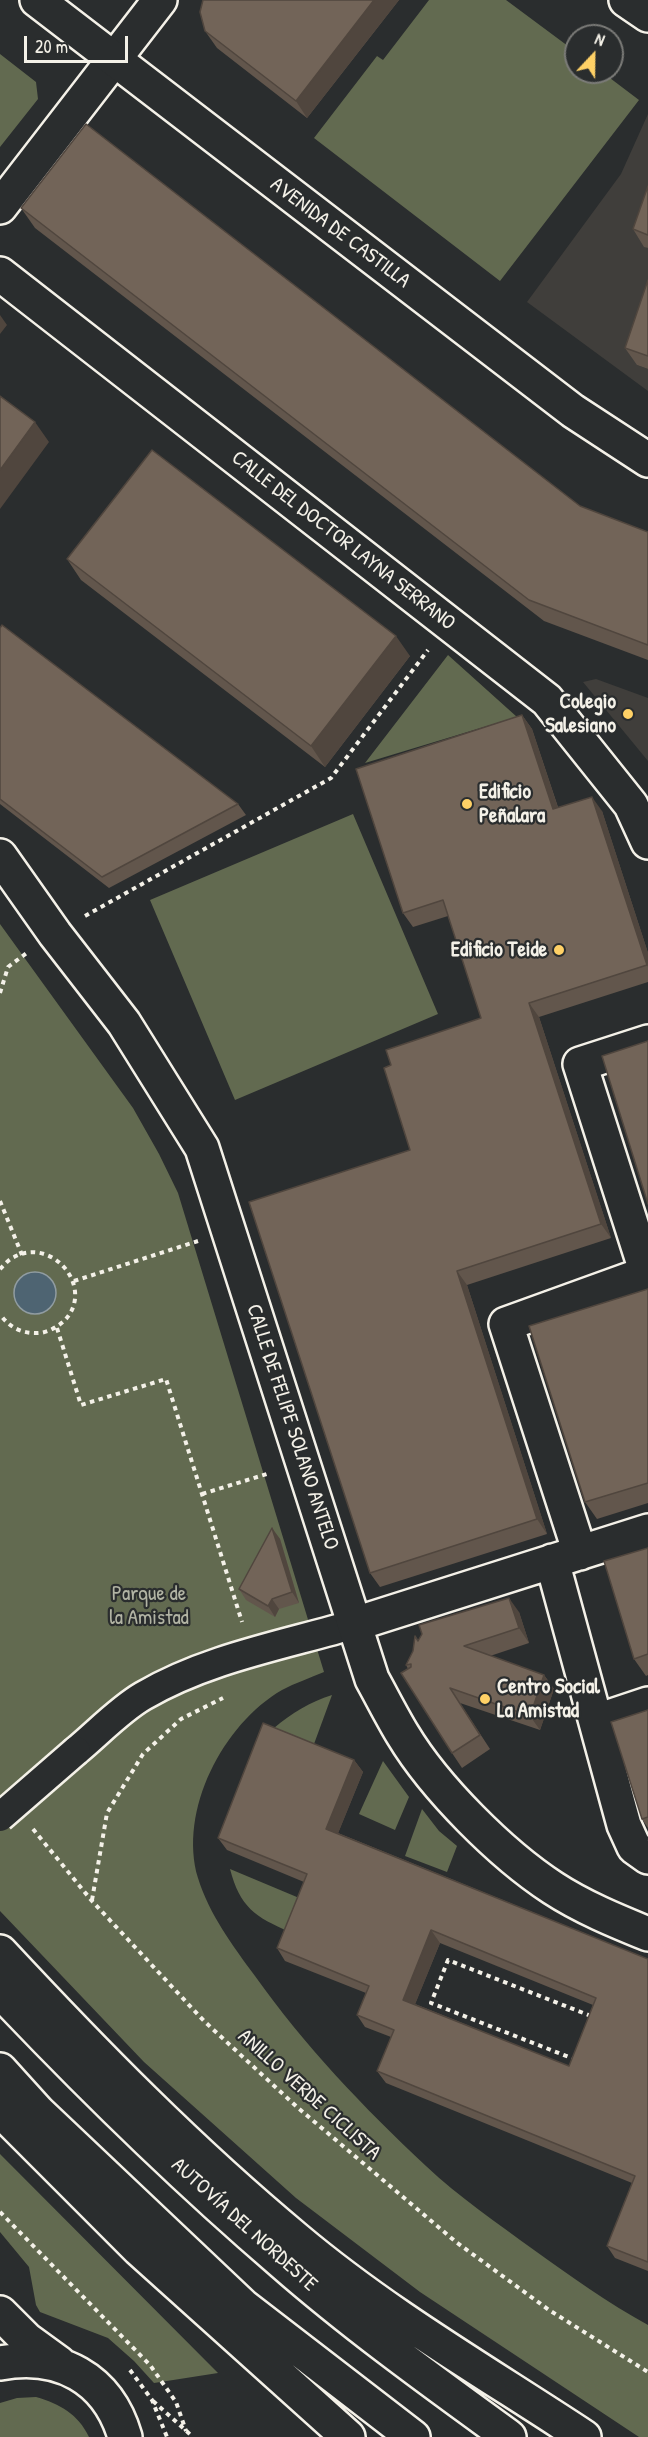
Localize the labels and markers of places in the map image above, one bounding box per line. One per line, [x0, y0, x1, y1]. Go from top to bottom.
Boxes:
place label: Colegio Salesiano [545, 689, 616, 739]
marker: Colegio Salesiano [621, 707, 635, 721]
place label: Edificio Peñalara [479, 779, 545, 829]
marker: Edificio Peñalara [460, 797, 474, 811]
place label: Edificio Teide [451, 937, 547, 963]
marker: Edificio Teide [552, 943, 566, 957]
place label: Centro Social La Amistad [497, 1674, 600, 1724]
marker: Centro Social La Amistad [478, 1692, 492, 1706]

